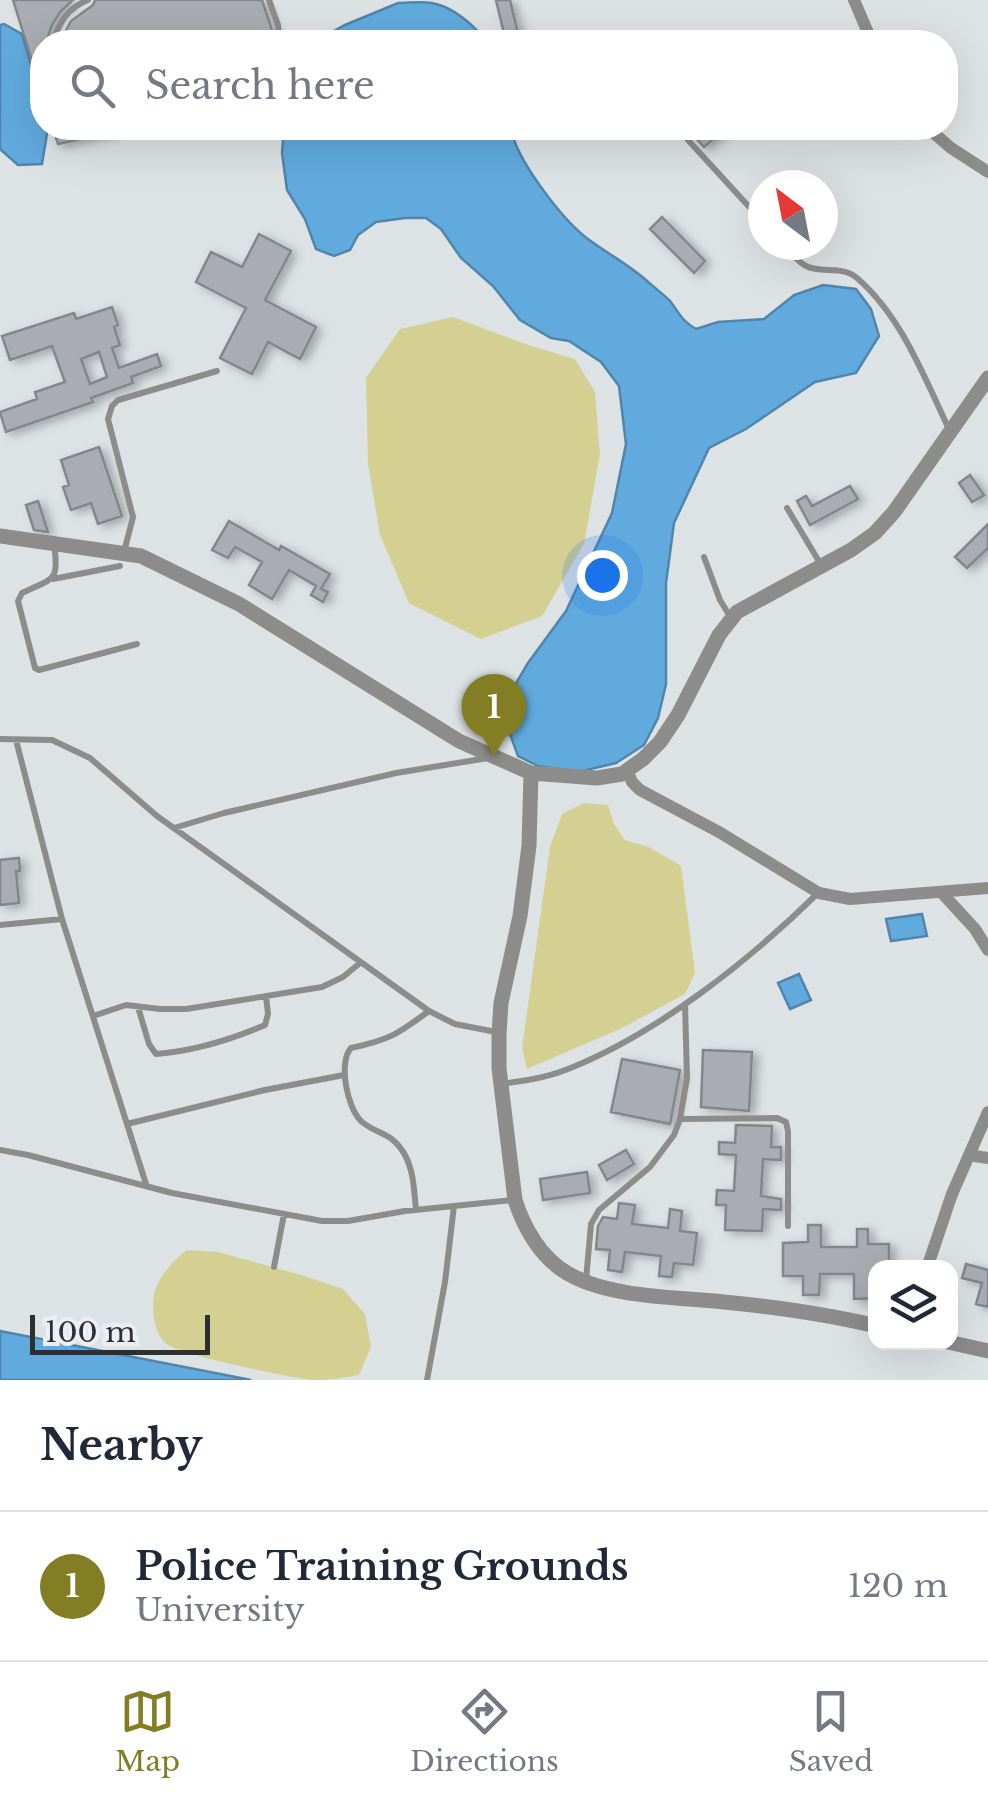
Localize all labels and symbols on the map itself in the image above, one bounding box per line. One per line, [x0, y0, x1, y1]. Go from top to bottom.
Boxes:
north arrow [748, 170, 838, 260]
your location [577, 550, 628, 601]
pin: 1 [462, 674, 526, 756]
scale bar [30, 1310, 210, 1354]

